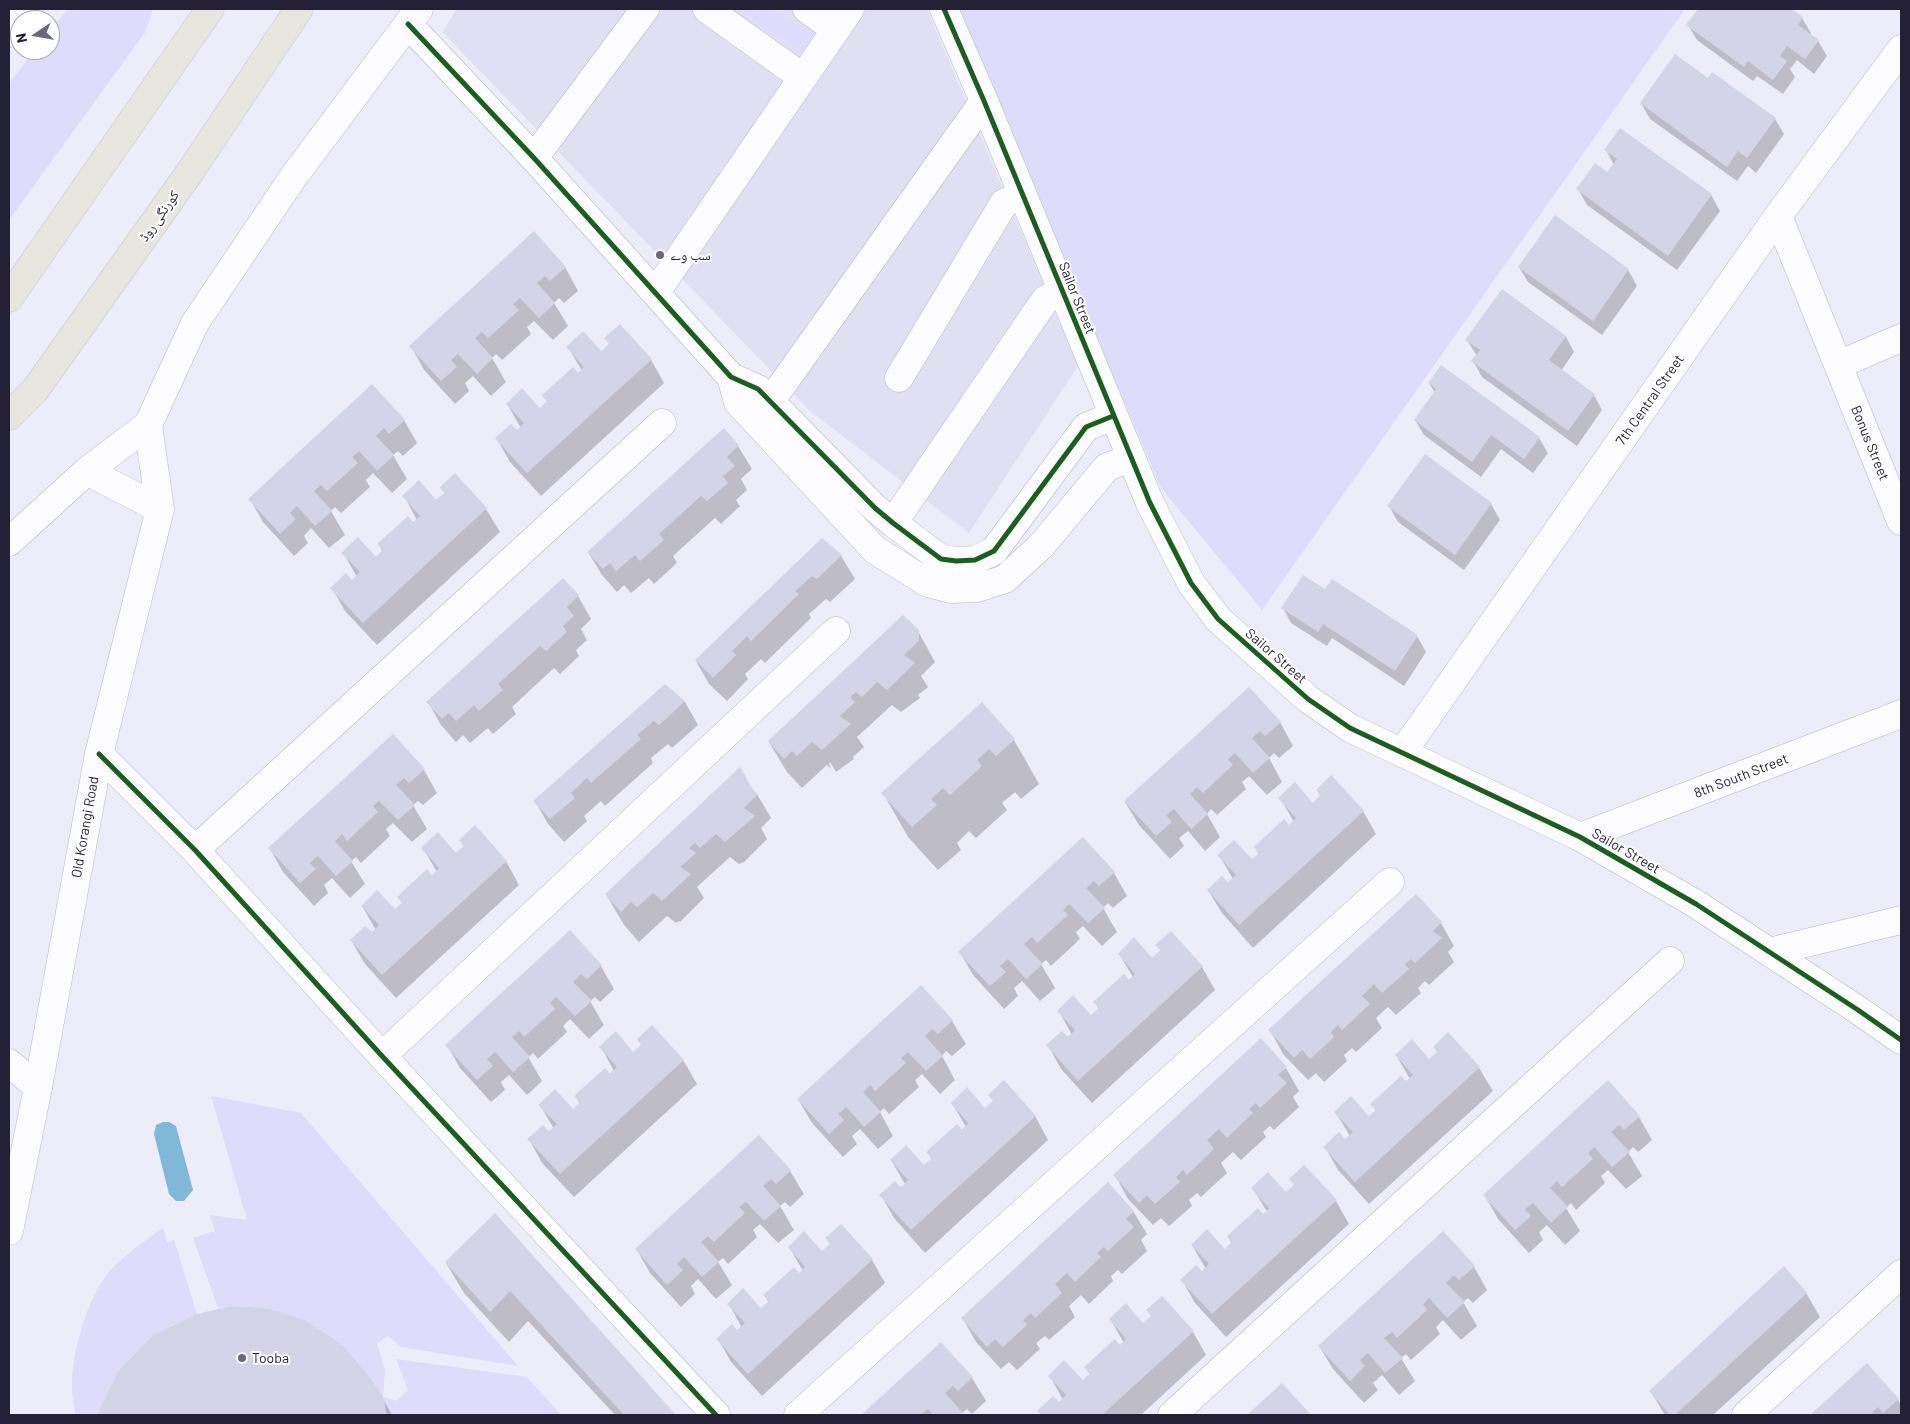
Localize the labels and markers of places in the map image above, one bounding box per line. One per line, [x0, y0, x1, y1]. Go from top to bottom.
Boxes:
place label: سب وے [670, 247, 711, 263]
marker: سب وے [654, 249, 666, 261]
place label: Tooba [252, 1350, 289, 1366]
marker: Tooba [236, 1352, 248, 1364]

